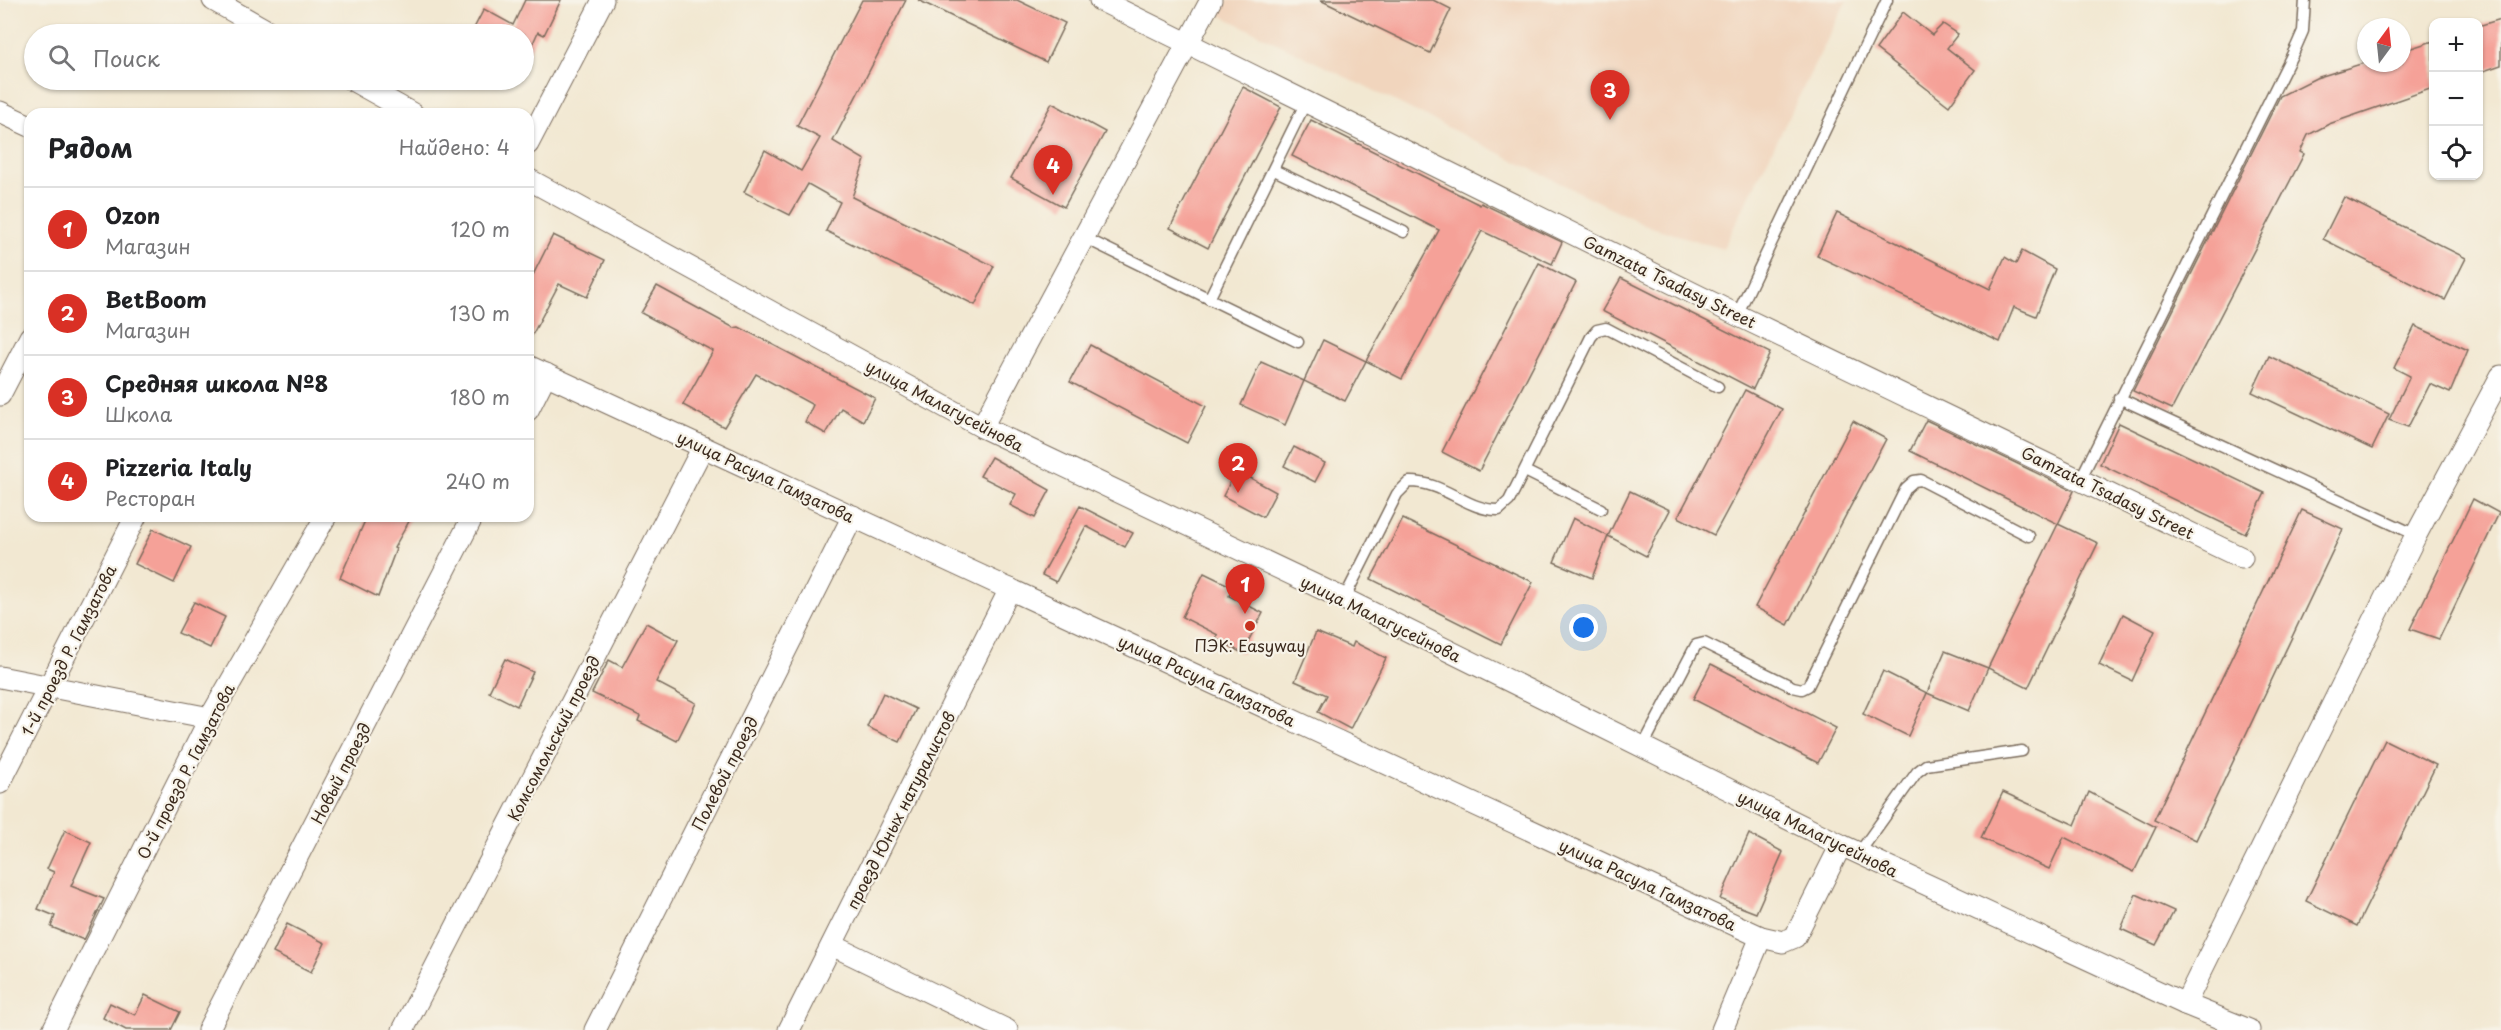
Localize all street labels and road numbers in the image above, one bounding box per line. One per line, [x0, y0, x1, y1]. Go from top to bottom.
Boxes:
street label: Gamzata Tsadasy Street [1579, 229, 1761, 334]
street label: улица Малагусейнова [862, 353, 1028, 457]
street label: улица Расула Гамзатова [673, 424, 859, 528]
street label: Gamzata Tsadasy Street [2017, 440, 2199, 545]
street label: 1-й проезд Р. Гамзатова [14, 560, 122, 740]
street label: улица Малагусейнова [1297, 569, 1465, 667]
street label: улица Расула Гамзатова [1114, 628, 1300, 732]
street label: Комсомольский проезд [501, 651, 605, 825]
street label: 0-й проезд Р. Гамзатова [130, 679, 240, 863]
street label: проезд Юных натуралистов [840, 707, 960, 913]
street label: Полевой проезд [685, 712, 763, 834]
street label: Новый проезд [304, 718, 376, 828]
street label: улица Малагусейнова [1734, 784, 1902, 882]
street label: улица Расула Гамзатова [1555, 832, 1741, 936]

